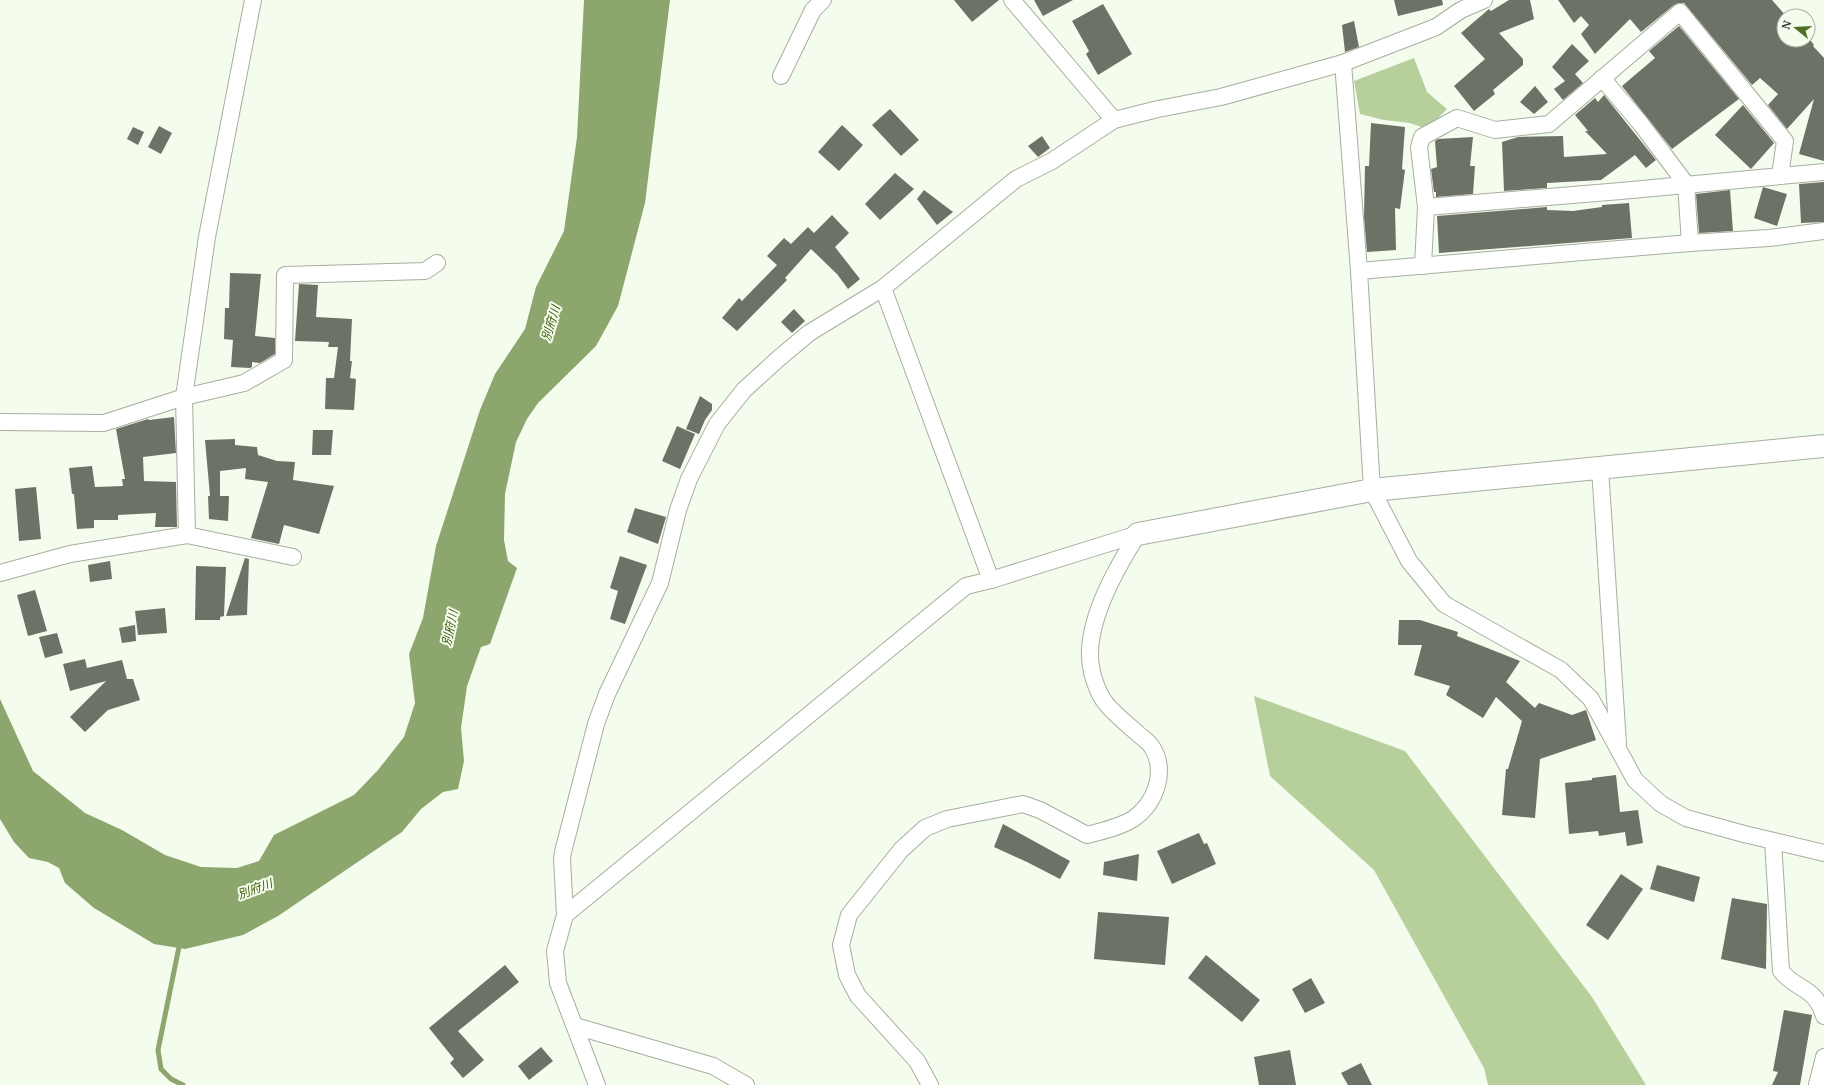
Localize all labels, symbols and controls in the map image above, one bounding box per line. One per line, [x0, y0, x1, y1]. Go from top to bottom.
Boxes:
north arrow [1776, 8, 1816, 48]
text: N [1778, 18, 1795, 31]
water label: 別府川 [537, 301, 564, 343]
water label: 別府川 [437, 607, 462, 647]
water label: 別府川 [235, 874, 277, 903]

